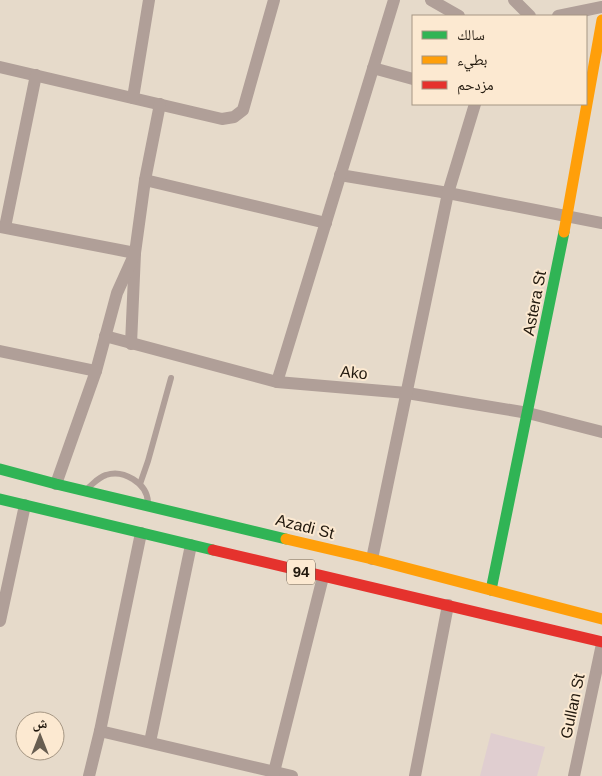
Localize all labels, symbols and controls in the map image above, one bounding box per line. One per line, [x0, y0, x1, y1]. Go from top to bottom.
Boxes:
legend [412, 15, 587, 105]
text: سالك [457, 26, 485, 43]
text: بطيء [457, 51, 487, 72]
text: مزدحم [457, 76, 494, 95]
street label: Astera St [520, 269, 549, 337]
street label: Ako [339, 363, 369, 382]
street label: Azadi St [274, 511, 336, 542]
road number: 94 [287, 560, 315, 584]
street label: Gullan St [557, 672, 588, 740]
north arrow [15, 711, 65, 761]
text: ش [33, 715, 48, 732]

